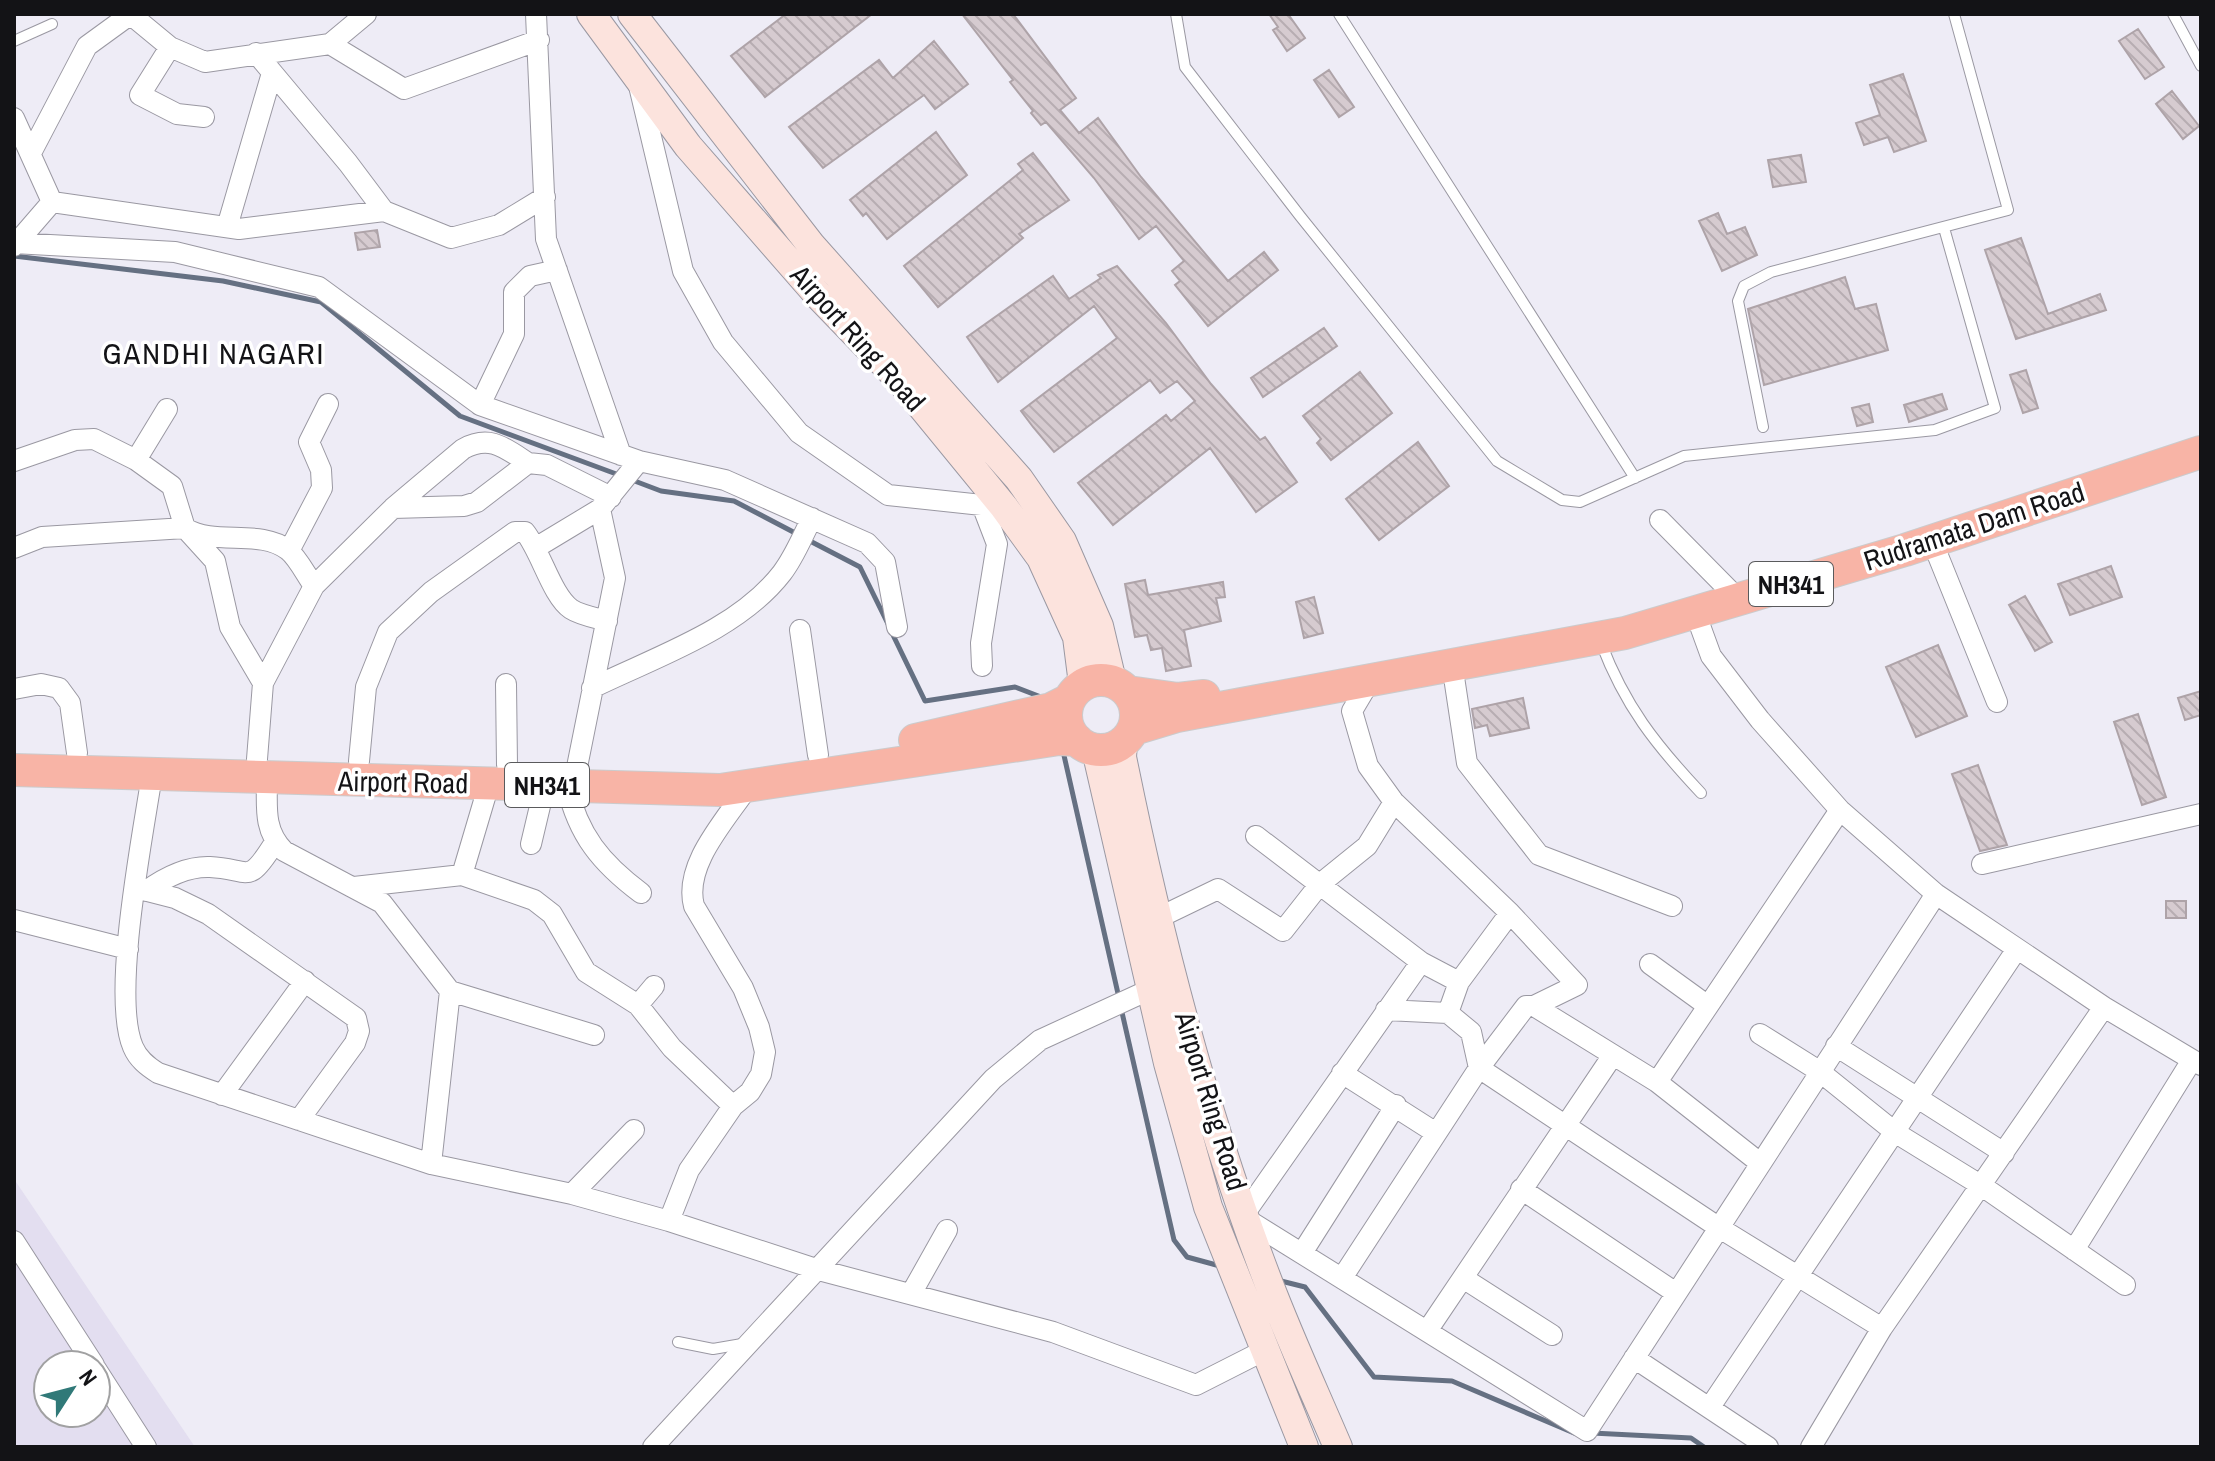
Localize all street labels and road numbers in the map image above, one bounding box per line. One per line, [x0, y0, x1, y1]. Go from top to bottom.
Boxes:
street label: Airport Ring Road [781, 256, 934, 419]
street label: Rudramata Dam Road [1859, 472, 2089, 580]
road number: NH341 [1749, 562, 1833, 606]
street label: Airport Road [337, 762, 468, 802]
road number: NH341 [505, 763, 589, 807]
street label: Airport Ring Road [1165, 1006, 1256, 1195]

